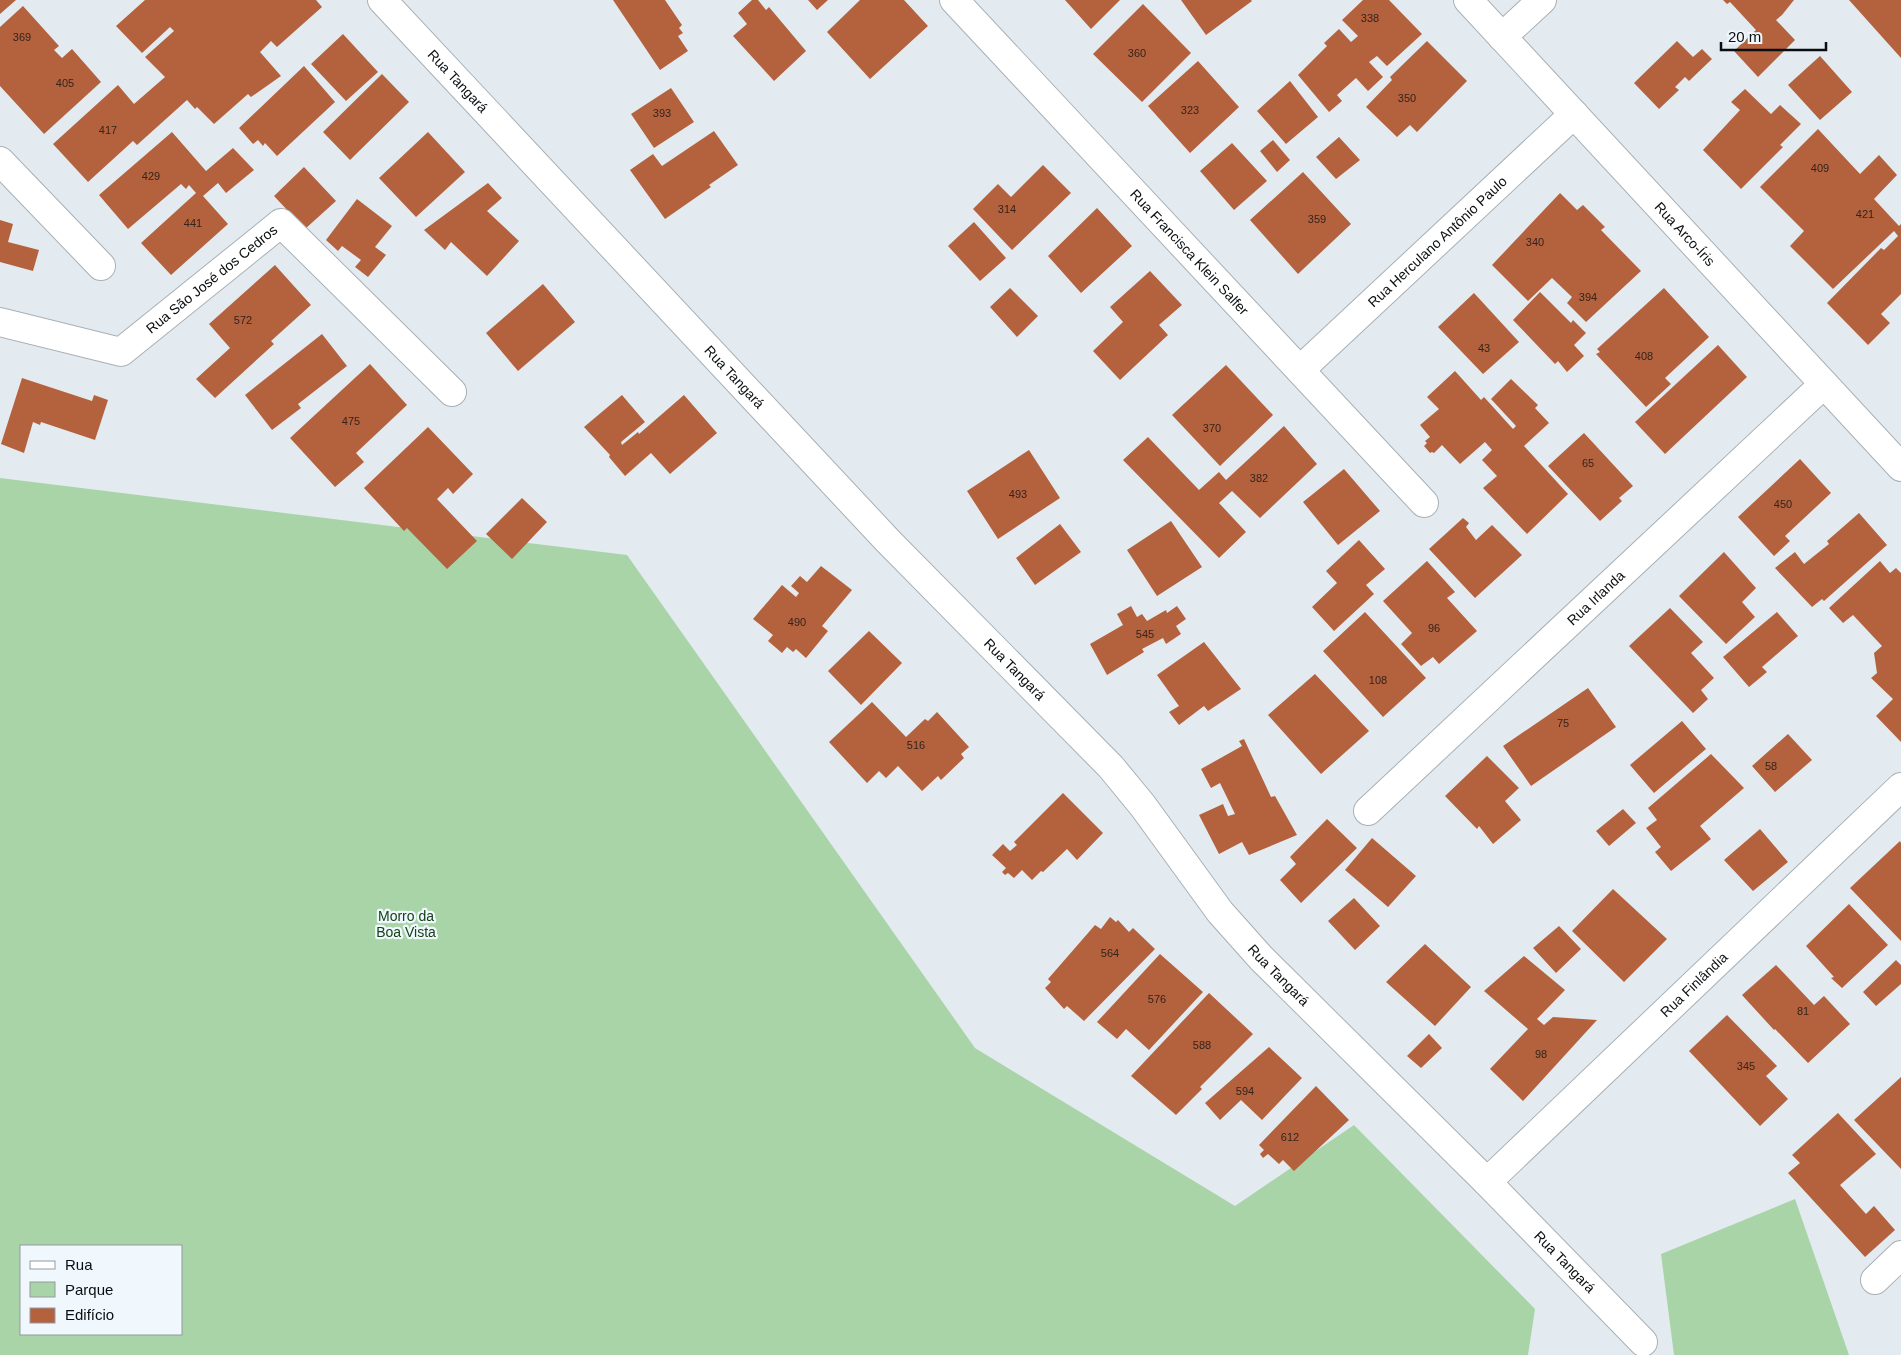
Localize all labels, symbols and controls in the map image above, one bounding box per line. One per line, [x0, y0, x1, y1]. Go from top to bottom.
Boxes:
house number: 338 [1361, 12, 1379, 24]
scale bar [1721, 20, 1826, 52]
text: 20 m [1728, 28, 1761, 45]
house number: 369 [13, 31, 31, 43]
street label: Rua Tangará [425, 46, 491, 116]
house number: 360 [1128, 47, 1146, 59]
house number: 405 [56, 77, 74, 89]
house number: 350 [1398, 92, 1416, 104]
house number: 323 [1181, 104, 1199, 116]
house number: 393 [653, 107, 671, 119]
house number: 417 [99, 124, 117, 136]
house number: 409 [1811, 162, 1829, 174]
house number: 429 [142, 170, 160, 182]
street label: Rua Herculano Antônio Paulo [1365, 173, 1510, 310]
street label: Rua Francisca Klein Salfer [1127, 186, 1252, 318]
street label: Rua Arco-Íris [1651, 199, 1718, 269]
house number: 314 [998, 203, 1016, 215]
house number: 421 [1856, 208, 1874, 220]
house number: 359 [1308, 213, 1326, 225]
house number: 441 [184, 217, 202, 229]
street label: Rua São José dos Cedros [143, 221, 280, 337]
house number: 340 [1526, 236, 1544, 248]
house number: 394 [1579, 291, 1597, 303]
house number: 572 [234, 314, 252, 326]
street label: Rua Tangará [701, 342, 768, 412]
house number: 43 [1478, 342, 1490, 354]
house number: 408 [1635, 350, 1653, 362]
house number: 475 [342, 415, 360, 427]
house number: 370 [1203, 422, 1221, 434]
house number: 65 [1582, 457, 1594, 469]
house number: 382 [1250, 472, 1268, 484]
house number: 493 [1009, 488, 1027, 500]
house number: 450 [1774, 498, 1792, 510]
street label: Rua Irlanda [1564, 567, 1628, 628]
house number: 490 [788, 616, 806, 628]
house number: 96 [1428, 622, 1440, 634]
house number: 545 [1136, 628, 1154, 640]
street label: Rua Tangará [981, 635, 1049, 704]
house number: 108 [1369, 674, 1387, 686]
house number: 75 [1557, 717, 1569, 729]
house number: 516 [907, 739, 925, 751]
house number: 58 [1765, 760, 1777, 772]
park label: Morro da Boa Vista [376, 908, 436, 940]
street label: Rua Tangará [1245, 941, 1313, 1009]
house number: 564 [1101, 947, 1119, 959]
street label: Rua Finlândia [1657, 949, 1731, 1020]
house number: 576 [1148, 993, 1166, 1005]
house number: 81 [1797, 1005, 1809, 1017]
house number: 588 [1193, 1039, 1211, 1051]
house number: 98 [1535, 1048, 1547, 1060]
house number: 345 [1737, 1060, 1755, 1072]
house number: 594 [1236, 1085, 1254, 1097]
house number: 612 [1281, 1131, 1299, 1143]
street label: Rua Tangará [1531, 1228, 1599, 1296]
legend [20, 1245, 182, 1335]
text: Rua [65, 1256, 93, 1273]
text: Parque [65, 1281, 113, 1298]
text: Edifício [65, 1306, 114, 1323]

